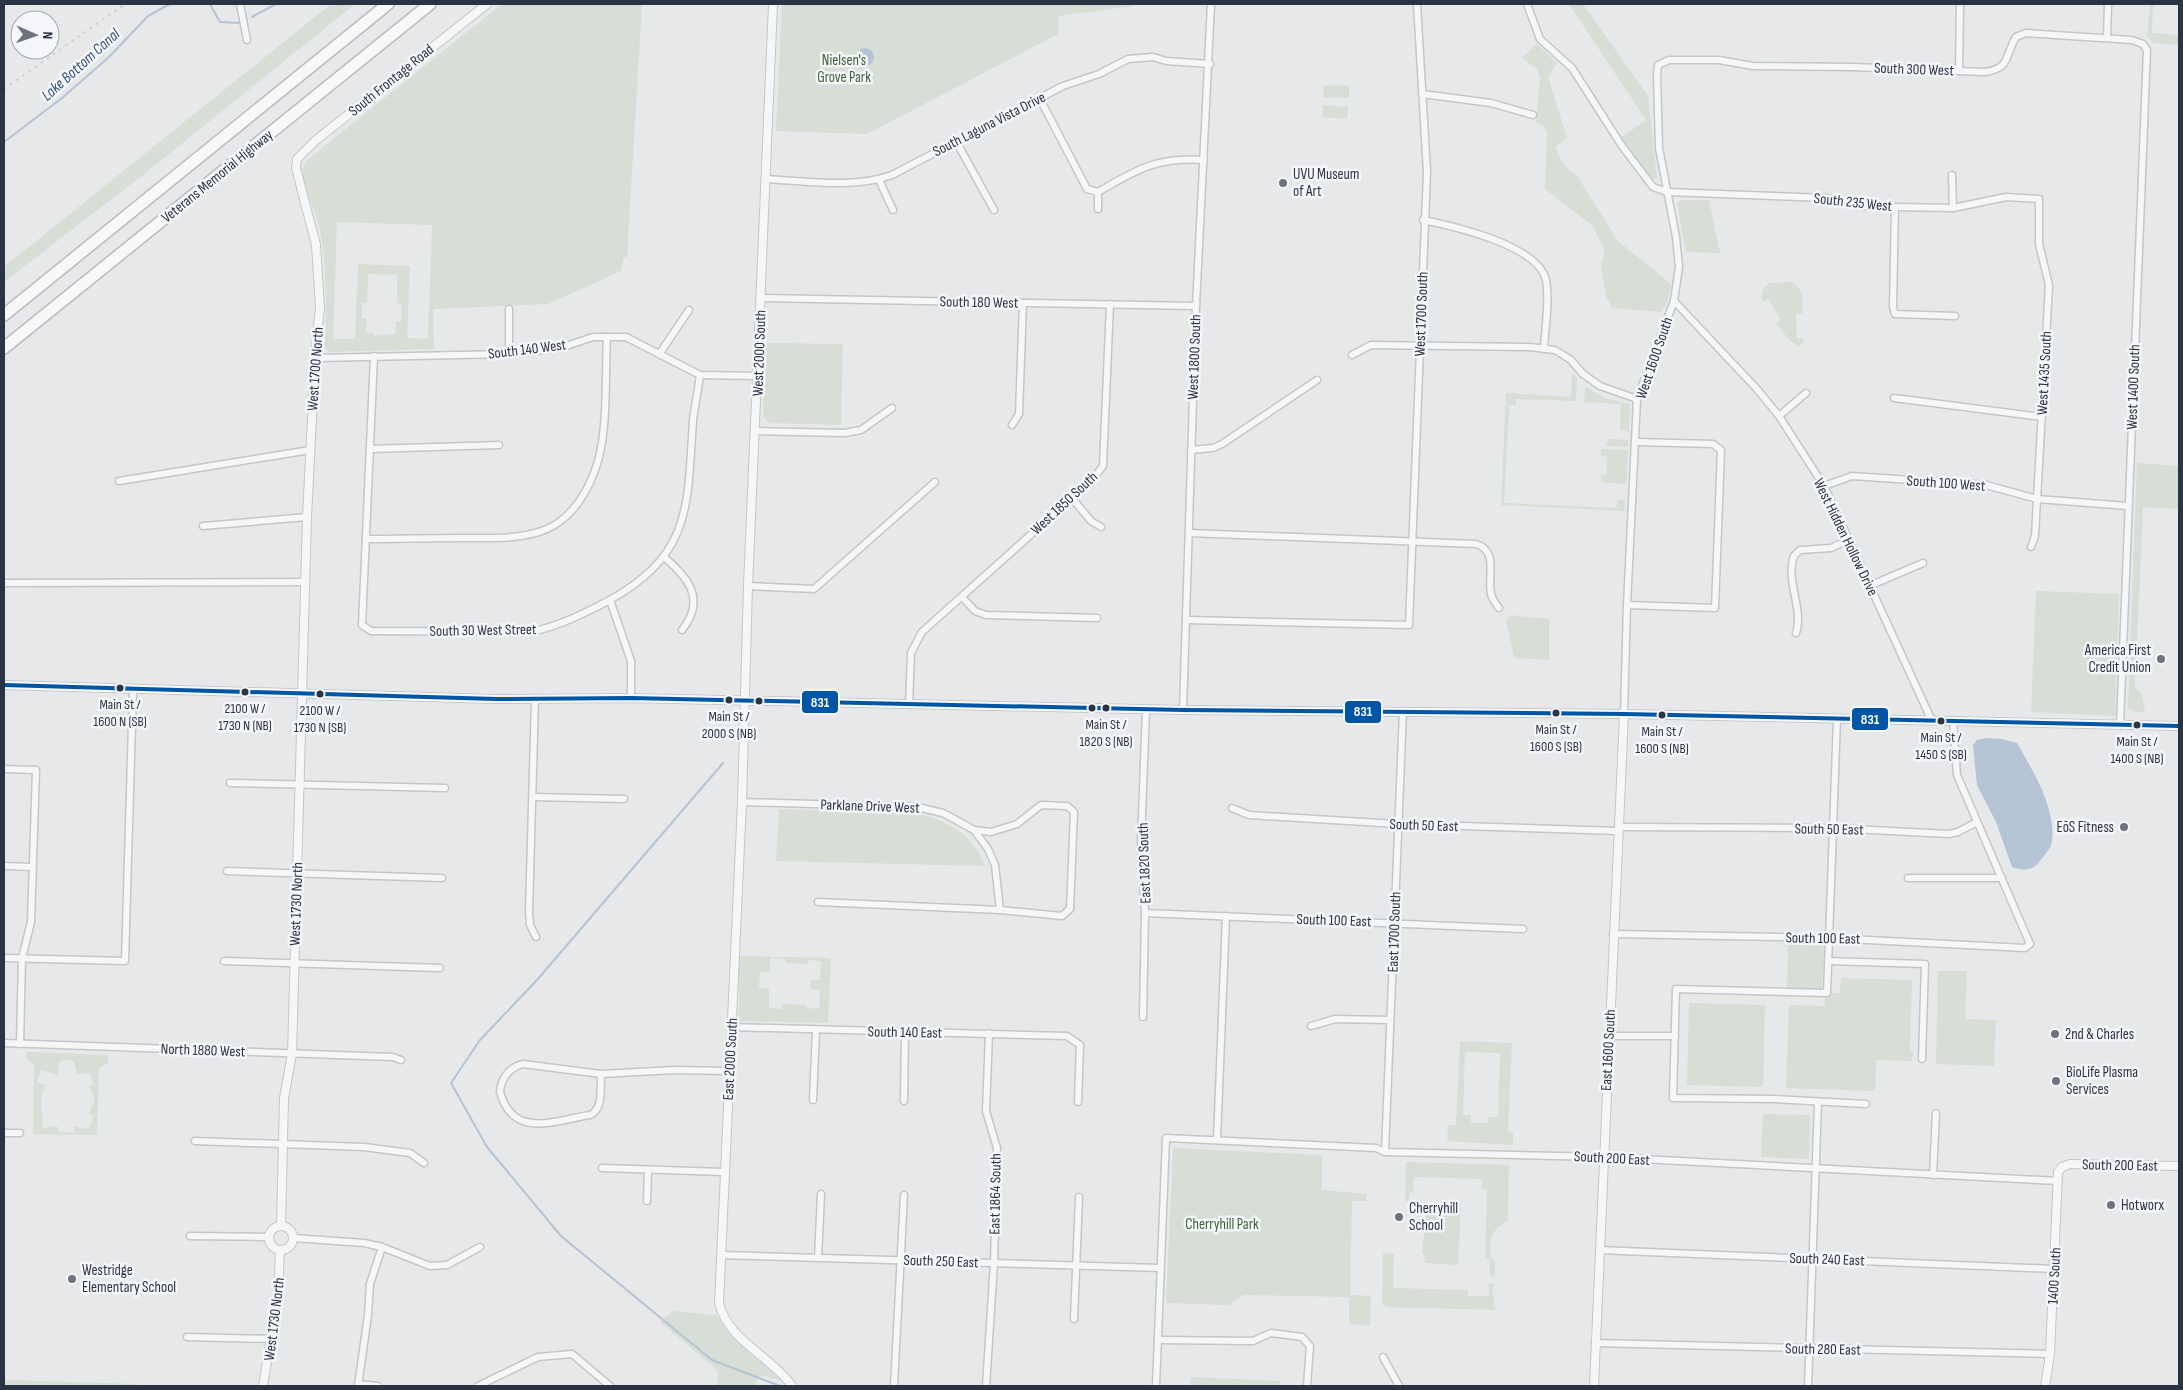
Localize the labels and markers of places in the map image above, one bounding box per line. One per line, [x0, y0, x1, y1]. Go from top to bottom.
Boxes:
place label: UVU Museum of Art [1293, 165, 1359, 201]
marker: UVU Museum of Art [1277, 177, 1289, 189]
place label: America First Credit Union [2084, 641, 2151, 677]
marker: America First Credit Union [2155, 653, 2167, 665]
marker: Main St / 1600 N (SB) [115, 683, 125, 693]
marker: 2100 W / 1730 N (NB) [240, 687, 250, 697]
marker: 2100 W / 1730 N (SB) [315, 689, 325, 699]
marker: Main St / 2000 S (NB) [724, 695, 734, 705]
place label: Main St / 1600 N (SB) [93, 696, 147, 730]
unlabelled marker [754, 696, 764, 706]
place label: 2100 W / 1730 N (NB) [218, 700, 272, 734]
place label: 2100 W / 1730 N (SB) [294, 702, 346, 736]
unlabelled marker [1087, 703, 1097, 713]
marker: Main St / 1820 S (NB) [1101, 703, 1111, 713]
place label: Main St / 2000 S (NB) [702, 708, 756, 742]
marker: Main St / 1600 S (SB) [1551, 708, 1561, 718]
marker: Main St / 1600 S (NB) [1657, 710, 1667, 720]
place label: Main St / 1820 S (NB) [1079, 716, 1133, 750]
marker: Main St / 1450 S (SB) [1936, 716, 1946, 726]
marker: Main St / 1400 S (NB) [2132, 720, 2142, 730]
place label: Main St / 1600 S (SB) [1530, 721, 1582, 755]
place label: Main St / 1600 S (NB) [1635, 723, 1689, 757]
place label: Main St / 1450 S (SB) [1915, 729, 1967, 763]
place label: Main St / 1400 S (NB) [2110, 733, 2164, 767]
place label: EōS Fitness [2057, 818, 2114, 837]
marker: EōS Fitness [2118, 821, 2130, 833]
place label: 2nd & Charles [2065, 1025, 2134, 1044]
marker: 2nd & Charles [2049, 1028, 2061, 1040]
place label: BioLife Plasma Services [2066, 1063, 2138, 1099]
marker: BioLife Plasma Services [2050, 1075, 2062, 1087]
place label: Hotworx [2121, 1196, 2164, 1215]
place label: Cherryhill School [1409, 1199, 1458, 1235]
marker: Hotworx [2105, 1199, 2117, 1211]
marker: Cherryhill School [1393, 1211, 1405, 1223]
place label: Westridge Elementary School [82, 1261, 176, 1297]
marker: Westridge Elementary School [66, 1273, 78, 1285]

